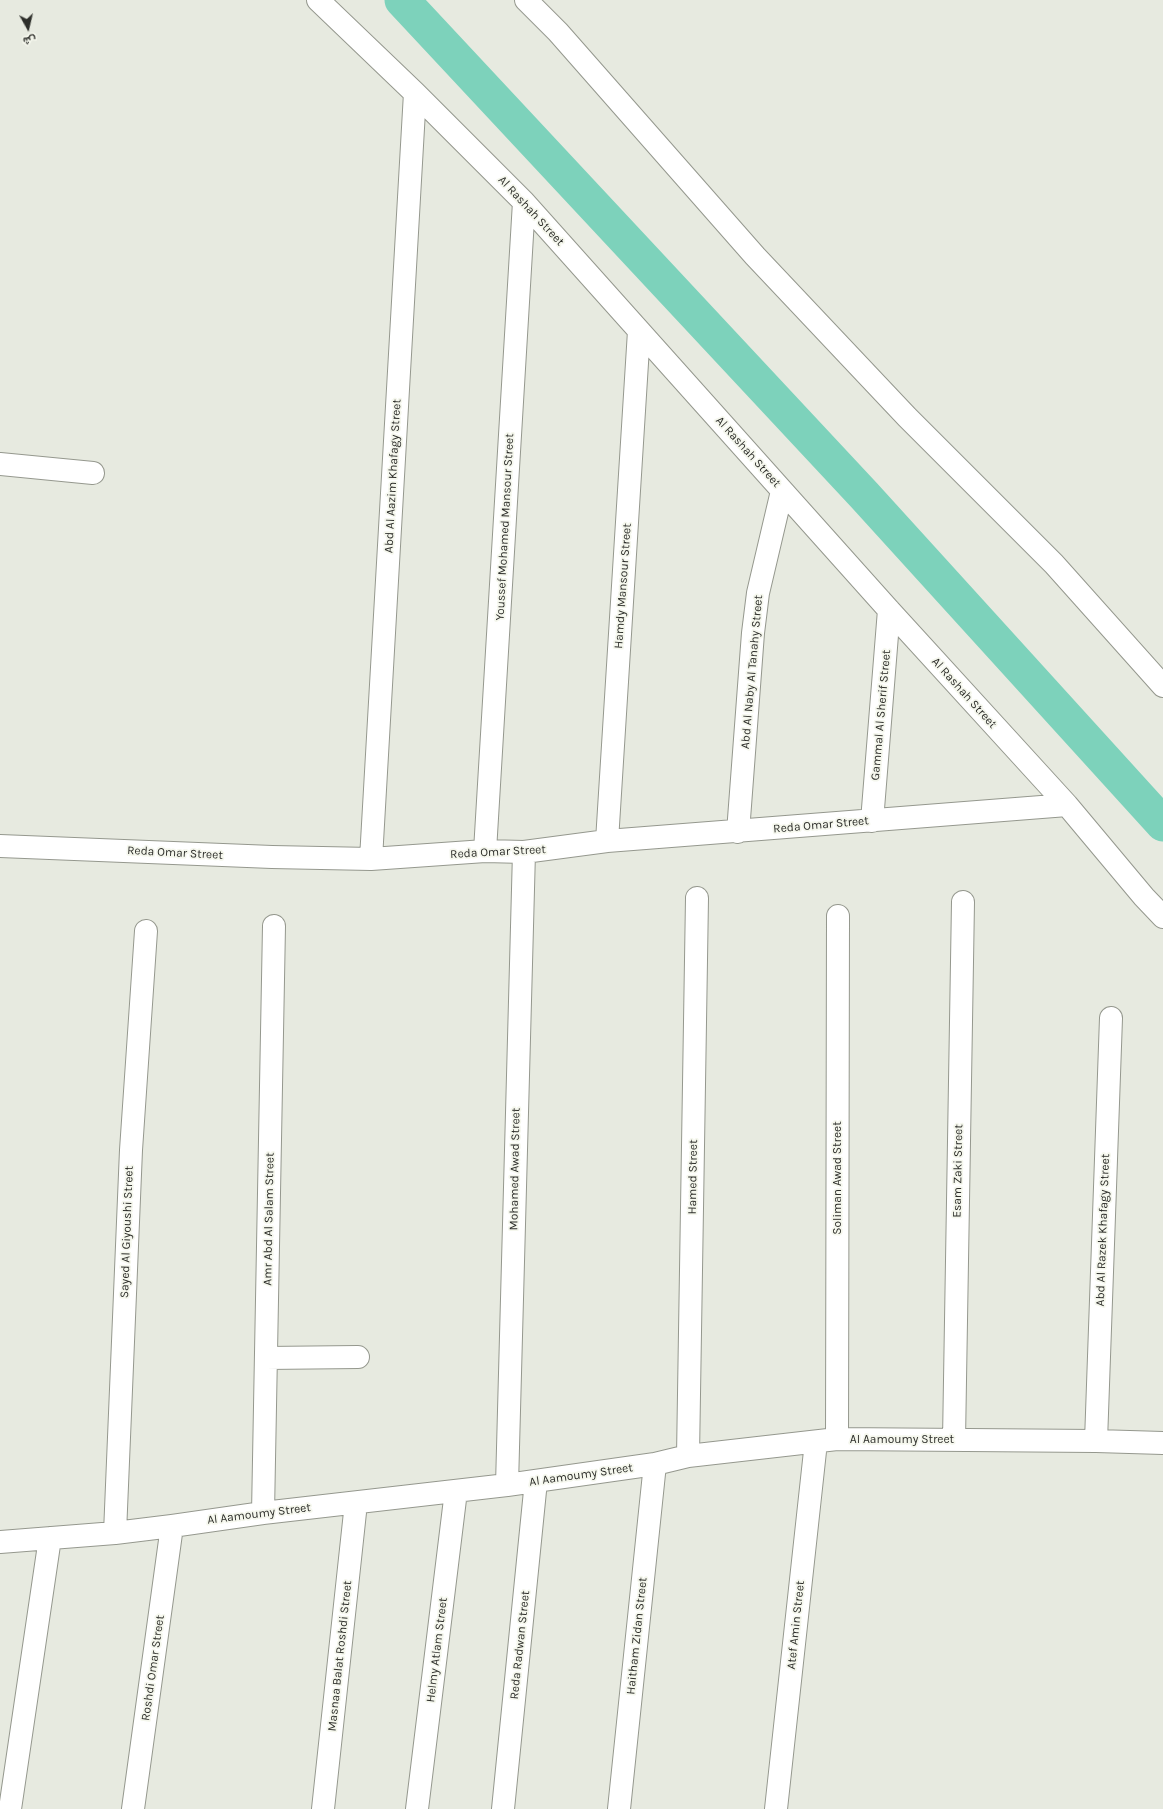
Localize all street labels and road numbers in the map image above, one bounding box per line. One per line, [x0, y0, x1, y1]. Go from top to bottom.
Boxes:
street label: Al Rashah Street [495, 173, 567, 249]
street label: Abd Al Aazim Khafagy Street [382, 399, 404, 553]
street label: Al Rashah Street [712, 414, 784, 490]
street label: Youssef Mohamed Mansour Street [493, 433, 517, 621]
street label: Hamdy Mansour Street [611, 523, 635, 649]
street label: Abd Al Naby Al Tanahy Street [738, 594, 766, 750]
street label: Gammal Al Sherif Street [868, 649, 894, 781]
street label: Al Rashah Street [928, 655, 1000, 731]
street label: Reda Omar Street [773, 814, 869, 836]
street label: Reda Omar Street [450, 842, 546, 862]
street label: Reda Omar Street [127, 843, 223, 863]
street label: Mohamed Awad Street [507, 1108, 523, 1230]
street label: Soliman Awad Street [831, 1121, 845, 1235]
street label: Esam Zaki Street [950, 1124, 966, 1218]
street label: Hamed Street [685, 1139, 701, 1215]
street label: Amr Abd Al Salam Street [261, 1152, 277, 1286]
street label: Abd Al Razek Khafagy Street [1093, 1153, 1113, 1307]
street label: Sayed Al Giyoushi Street [117, 1166, 137, 1298]
street label: Al Aamoumy Street [850, 1433, 954, 1447]
street label: Al Aamoumy Street [528, 1461, 634, 1489]
street label: Al Aamoumy Street [206, 1501, 312, 1527]
street label: Haitham Zidan Street [624, 1577, 650, 1695]
street label: Masnaa Balat Roshdi Street [325, 1580, 355, 1732]
street label: Atef Amin Street [784, 1580, 808, 1670]
street label: Reda Radwan Street [507, 1590, 533, 1700]
street label: Helmy Atlam Street [423, 1597, 451, 1703]
street label: Roshdi Omar Street [138, 1614, 168, 1722]

